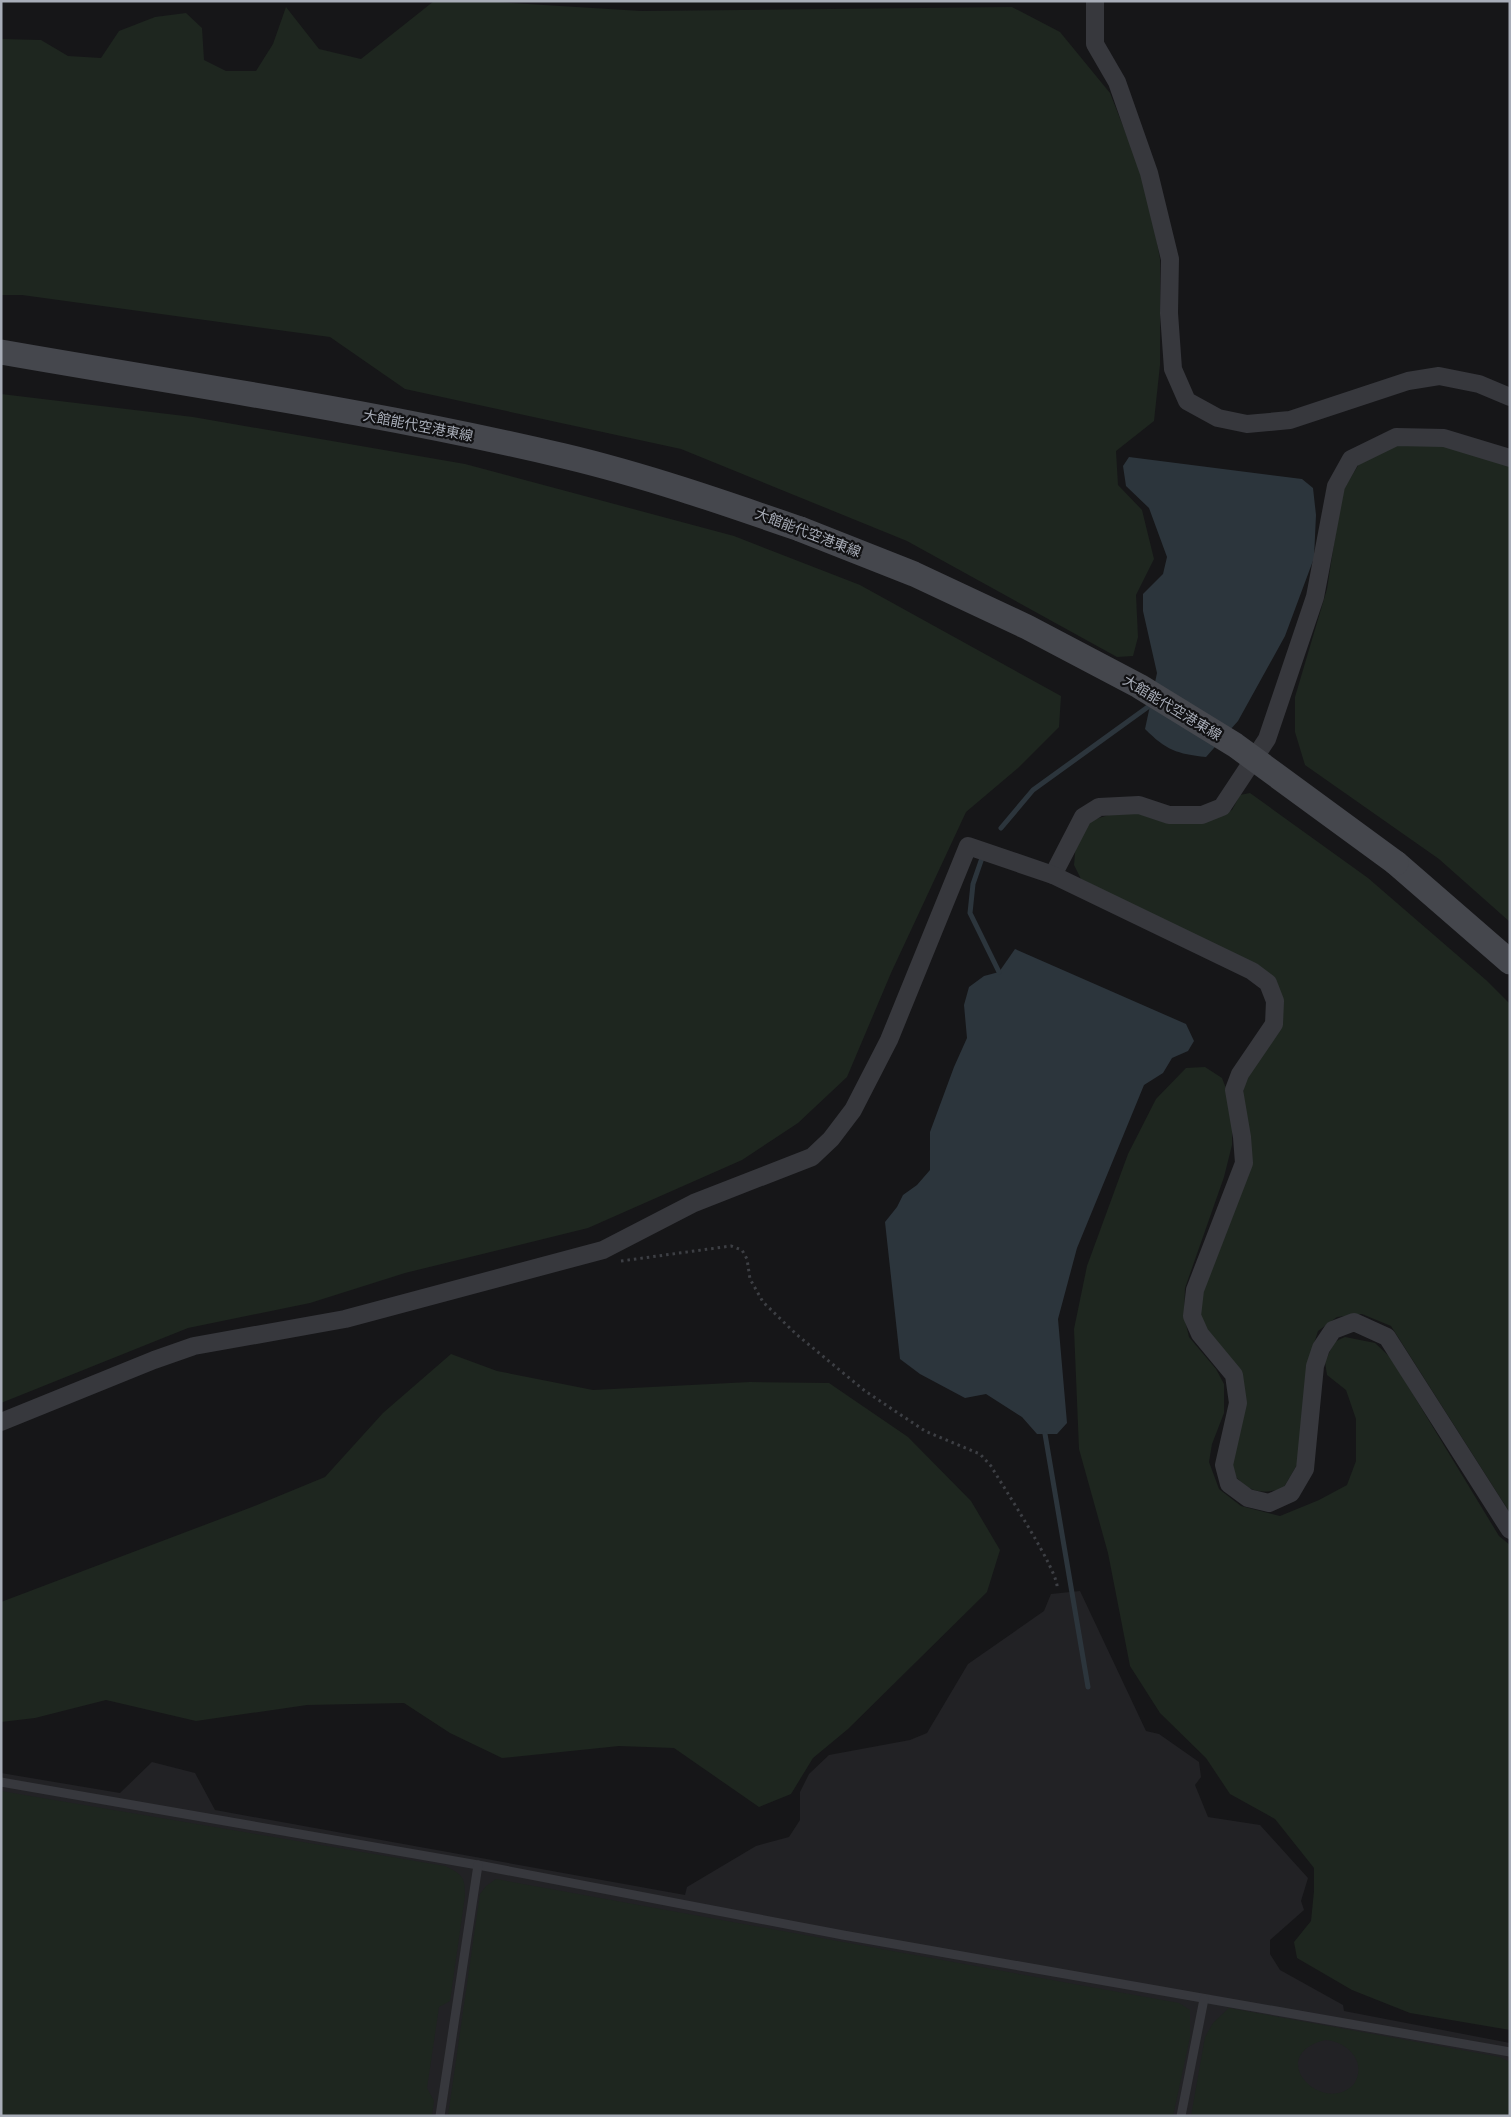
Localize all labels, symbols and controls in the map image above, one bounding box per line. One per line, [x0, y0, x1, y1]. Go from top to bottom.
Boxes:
street label: 大館能代空港東線 [361, 407, 475, 445]
street label: 大館能代空港東線 [753, 505, 863, 561]
street label: 大館能代空港東線 [1120, 672, 1224, 744]

